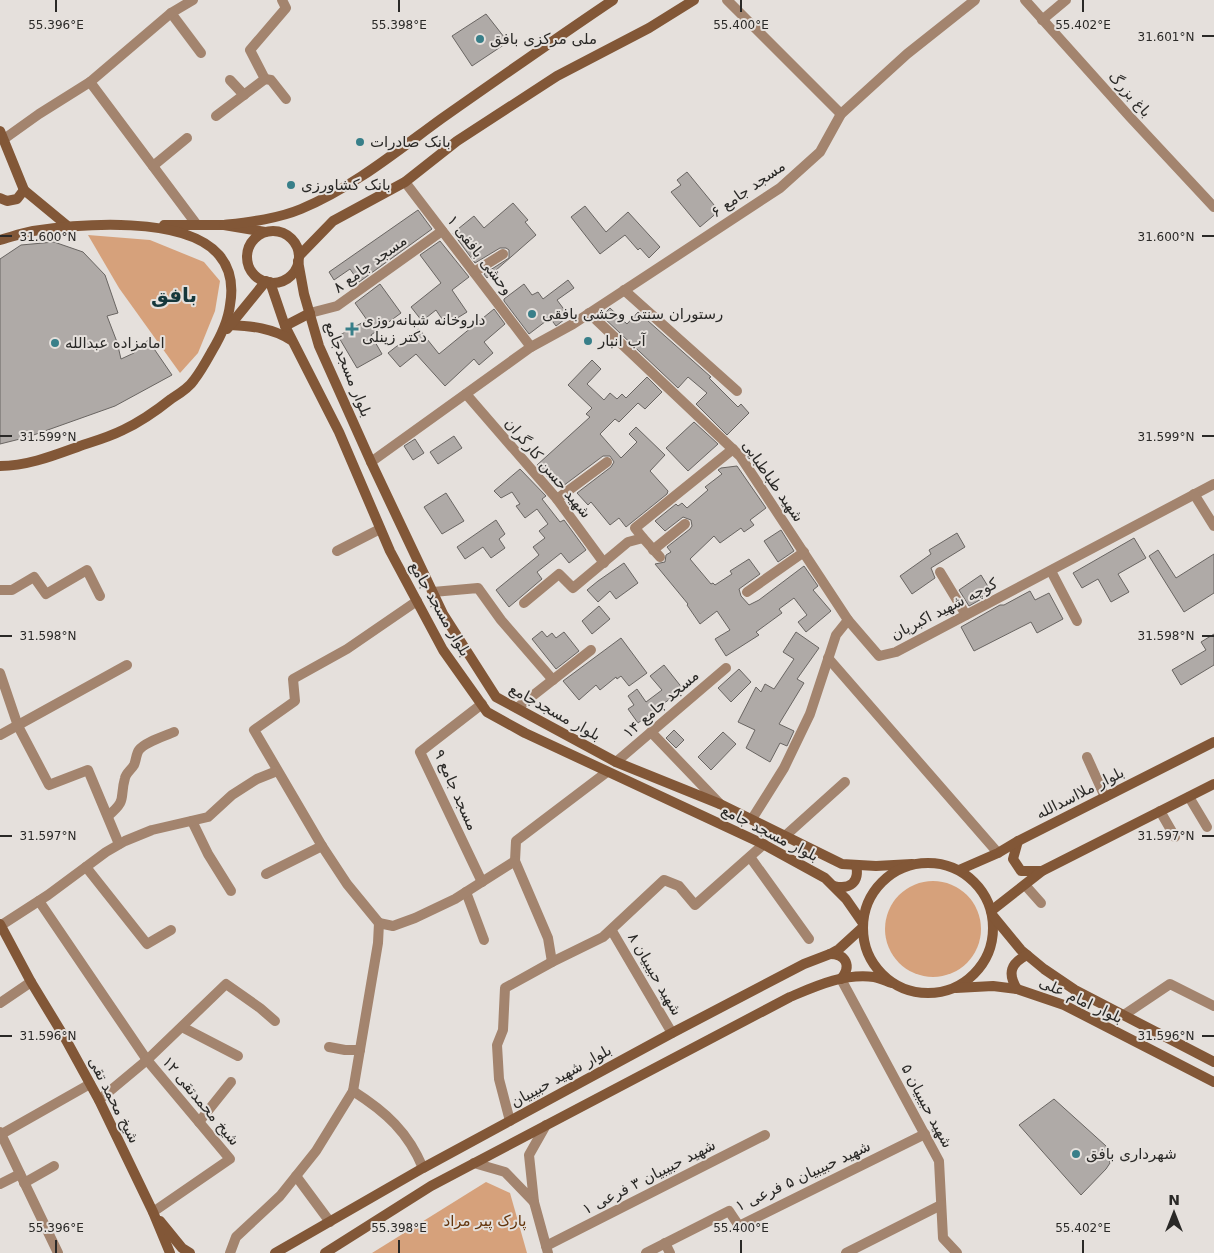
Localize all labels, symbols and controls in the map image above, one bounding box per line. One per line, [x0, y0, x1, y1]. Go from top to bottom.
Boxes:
text: 55.396°E [28, 18, 84, 32]
text: 55.398°E [371, 18, 427, 32]
text: 55.400°E [713, 18, 769, 32]
text: 55.402°E [1055, 18, 1111, 32]
place label: ملی مرکزی بافق [490, 30, 597, 48]
text: 31.601°N [1138, 30, 1194, 44]
marker: ملی مرکزی بافق [474, 33, 486, 45]
street label: باغ بزرگ [1105, 67, 1155, 121]
place label: بانک صادرات [370, 133, 451, 151]
marker: بانک صادرات [354, 136, 366, 148]
street label: مسجد جامع ۶ [707, 157, 789, 221]
place label: بانک کشاورزی [301, 176, 391, 194]
marker: بانک کشاورزی [285, 179, 297, 191]
street label: وحشی بافقی ۱ [443, 212, 517, 298]
text: 31.600°N [20, 230, 76, 244]
text: 31.600°N [1138, 230, 1194, 244]
street label: مسجد جامع ۸ [330, 231, 410, 297]
district label: بافق [151, 283, 197, 307]
place label: رستوران سنتی وحشی بافقی [542, 305, 723, 323]
marker: رستوران سنتی وحشی بافقی [526, 308, 538, 320]
place label: داروخانه شبانه‌روزی دکتر زینلی [362, 311, 486, 346]
street label: بلوار مسجدجامع [321, 318, 375, 420]
marker: داروخانه شبانه‌روزی دکتر زینلی [346, 323, 358, 335]
place label: آب انبار [597, 332, 647, 350]
place label: امامزاده عبدالله [65, 334, 165, 352]
marker: آب انبار [582, 335, 594, 347]
marker: امامزاده عبدالله [49, 337, 61, 349]
street label: شهید حسن کارگران [501, 414, 595, 522]
text: 31.599°N [20, 430, 76, 444]
text: 31.599°N [1138, 430, 1194, 444]
street label: شهید طباطبایی [738, 437, 808, 525]
street label: بلوار مسجد جامع [406, 558, 474, 660]
street label: کوچه شهید اکبریان [888, 574, 1001, 644]
text: 31.598°N [20, 629, 76, 643]
text: 31.598°N [1138, 629, 1194, 643]
street label: مسجد جامع ۱۴ [619, 666, 703, 742]
street label: بلوار مسجدجامع [506, 679, 604, 745]
street label: مسجد جامع ۹ [430, 747, 482, 833]
street label: بلوار ملااسدالله [1033, 763, 1127, 823]
street label: بلوار مسجد جامع [718, 801, 822, 865]
text: 31.597°N [20, 829, 76, 843]
text: 31.597°N [1138, 829, 1194, 843]
street label: شهید حبیبیان ۸ [624, 929, 686, 1019]
street label: بلوار امام علی [1036, 973, 1126, 1027]
text: 31.596°N [20, 1029, 76, 1043]
text: 31.596°N [1138, 1029, 1194, 1043]
street label: بلوار شهید حبیبیان [507, 1041, 615, 1111]
street label: شیخ محمدتقی ۱۲ [158, 1053, 244, 1149]
street label: شیخ محمد تقی [84, 1054, 144, 1146]
street label: شهید حبیبیان ۵ [897, 1061, 957, 1151]
street label: شهید حبیبیان ۳ فرعی ۱ [579, 1136, 719, 1218]
street label: شهید حبیبیان ۵ فرعی ۱ [733, 1137, 873, 1215]
place label: شهرداری بافق [1086, 1145, 1177, 1163]
marker: شهرداری بافق [1070, 1148, 1082, 1160]
north arrow [1149, 1188, 1199, 1238]
text: N [1168, 1192, 1180, 1208]
park label: پارک پیر مراد [443, 1212, 527, 1231]
text: 55.396°E [28, 1221, 84, 1235]
text: 55.398°E [371, 1221, 427, 1235]
text: 55.400°E [713, 1221, 769, 1235]
text: 55.402°E [1055, 1221, 1111, 1235]

